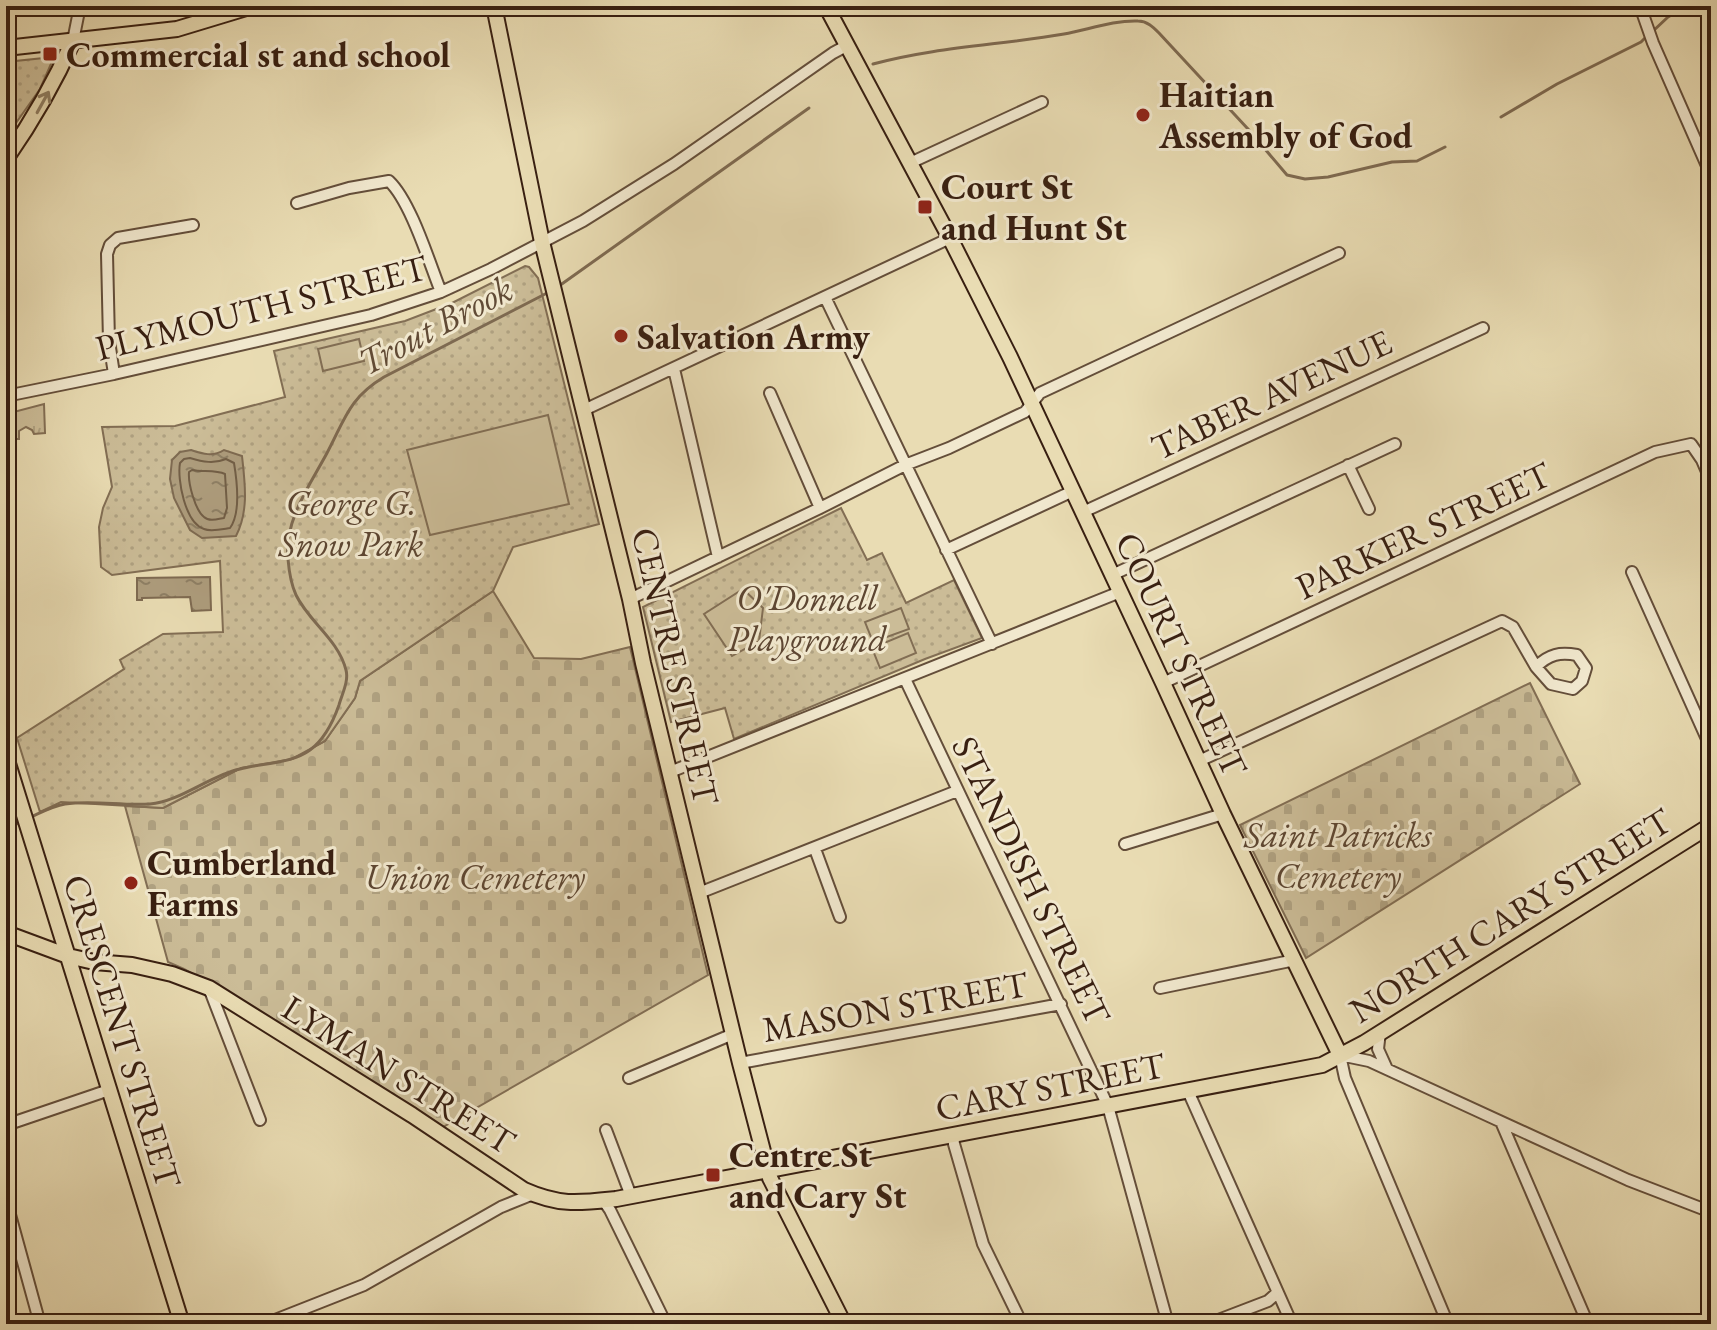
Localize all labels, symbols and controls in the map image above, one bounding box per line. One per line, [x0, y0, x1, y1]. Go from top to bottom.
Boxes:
place label: Commercial st and school [66, 31, 450, 78]
marker: Commercial st and school [41, 45, 59, 63]
place label: Haitian Assembly of God [1158, 71, 1413, 159]
one-way arrow [35, 91, 51, 114]
marker: Haitian Assembly of God [1134, 106, 1152, 124]
place label: Court St and Hunt St [941, 163, 1127, 251]
marker: Court St and Hunt St [916, 198, 934, 216]
street label: PLYMOUTH STREET [91, 243, 433, 371]
water label: Trout Brook [349, 263, 521, 386]
place label: Salvation Army [637, 313, 871, 360]
street label: TABER AVENUE [1143, 318, 1399, 471]
marker: Salvation Army [612, 327, 630, 345]
street label: PARKER STREET [1288, 450, 1559, 610]
park label: George G. Snow Park [278, 479, 423, 567]
street label: CENTRE STREET [621, 523, 730, 810]
street label: COURT STREET [1104, 525, 1259, 785]
park label: O'Donnell Playground [727, 574, 887, 662]
street label: STANDISH STREET [941, 728, 1122, 1033]
street label: NORTH CARY STREET [1340, 797, 1681, 1034]
park label: Saint Patricks Cemetery [1243, 811, 1433, 899]
place label: Cumberland Farms [147, 839, 336, 927]
park label: Union Cemetery [365, 853, 586, 900]
street label: CRESCENT STREET [53, 869, 193, 1194]
marker: Cumberland Farms [122, 874, 140, 892]
street label: MASON STREET [759, 960, 1032, 1053]
street label: LYMAN STREET [273, 984, 525, 1165]
street label: CARY STREET [931, 1041, 1170, 1132]
place label: Centre St and Cary St [729, 1131, 907, 1219]
marker: Centre St and Cary St [704, 1166, 722, 1184]

